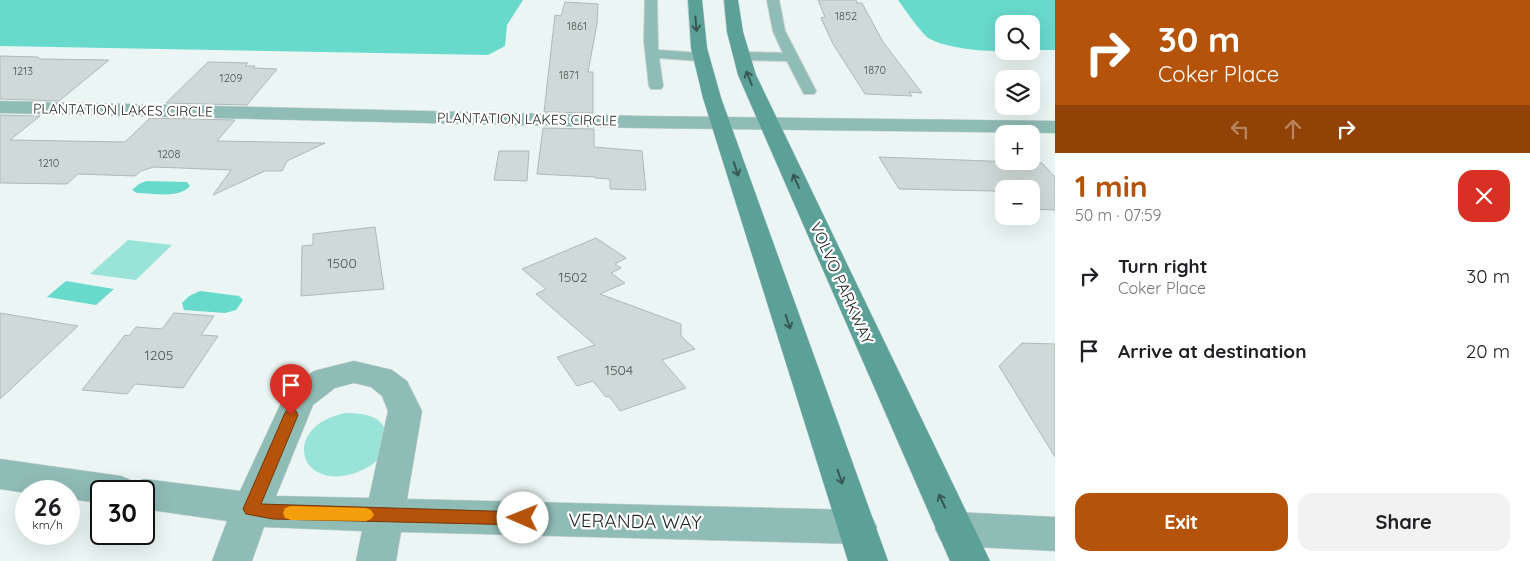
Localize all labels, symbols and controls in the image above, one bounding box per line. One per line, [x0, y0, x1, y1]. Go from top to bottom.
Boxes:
house number: 1852 [835, 9, 857, 23]
map controls [995, 15, 1040, 225]
button: search [995, 15, 1040, 60]
one-way arrow [691, 16, 701, 32]
text: 30 m [1158, 17, 1240, 61]
house number: 1861 [567, 19, 587, 33]
icon: right [1075, 20, 1140, 85]
text: Coker Place [1158, 60, 1279, 88]
house number: 1870 [864, 63, 886, 77]
house number: 1213 [13, 64, 33, 78]
house number: 1871 [559, 68, 579, 82]
button: layers [995, 70, 1040, 115]
house number: 1209 [220, 71, 242, 85]
one-way arrow [744, 71, 754, 86]
street label: PLANTATION LAKES CIRCLE [33, 99, 213, 121]
street label: PLANTATION LAKES CIRCLE [437, 108, 617, 130]
icon: left [1226, 115, 1254, 143]
icon: ahead [1279, 115, 1307, 143]
icon: right [1332, 115, 1360, 143]
button: + [995, 125, 1040, 170]
house number: 1208 [158, 147, 180, 161]
house number: 1210 [39, 156, 59, 170]
one-way arrow [732, 160, 741, 176]
text: 1 min [1075, 167, 1148, 205]
button: close [1458, 170, 1510, 222]
one-way arrow [791, 174, 800, 189]
button: − [995, 180, 1040, 225]
text: 50 m · 07:59 [1075, 205, 1162, 225]
street label: VOLVO PARKWAY [806, 219, 878, 347]
house number: 1500 [327, 254, 357, 272]
text: Turn right [1118, 254, 1207, 278]
icon: right [1075, 262, 1103, 290]
text: 30 m [1466, 264, 1510, 288]
house number: 1502 [559, 268, 588, 286]
text: Coker Place [1118, 278, 1206, 298]
one-way arrow [784, 314, 793, 330]
icon: arrive [1075, 337, 1103, 365]
text: Arrive at destination [1118, 339, 1307, 363]
text: 20 m [1466, 339, 1510, 363]
house number: 1205 [145, 346, 173, 364]
house number: 1504 [605, 361, 633, 379]
pin [270, 364, 312, 415]
icon: arrive [277, 371, 305, 399]
one-way arrow [835, 468, 845, 484]
speed limit sign: 30 [90, 480, 155, 545]
text: 26 [33, 491, 62, 522]
position arrow [496, 491, 548, 543]
button: Exit [1075, 493, 1288, 551]
button: Share [1298, 493, 1510, 551]
one-way arrow [937, 494, 947, 509]
street label: VERANDA WAY [568, 508, 702, 534]
text: km/h [32, 517, 63, 532]

